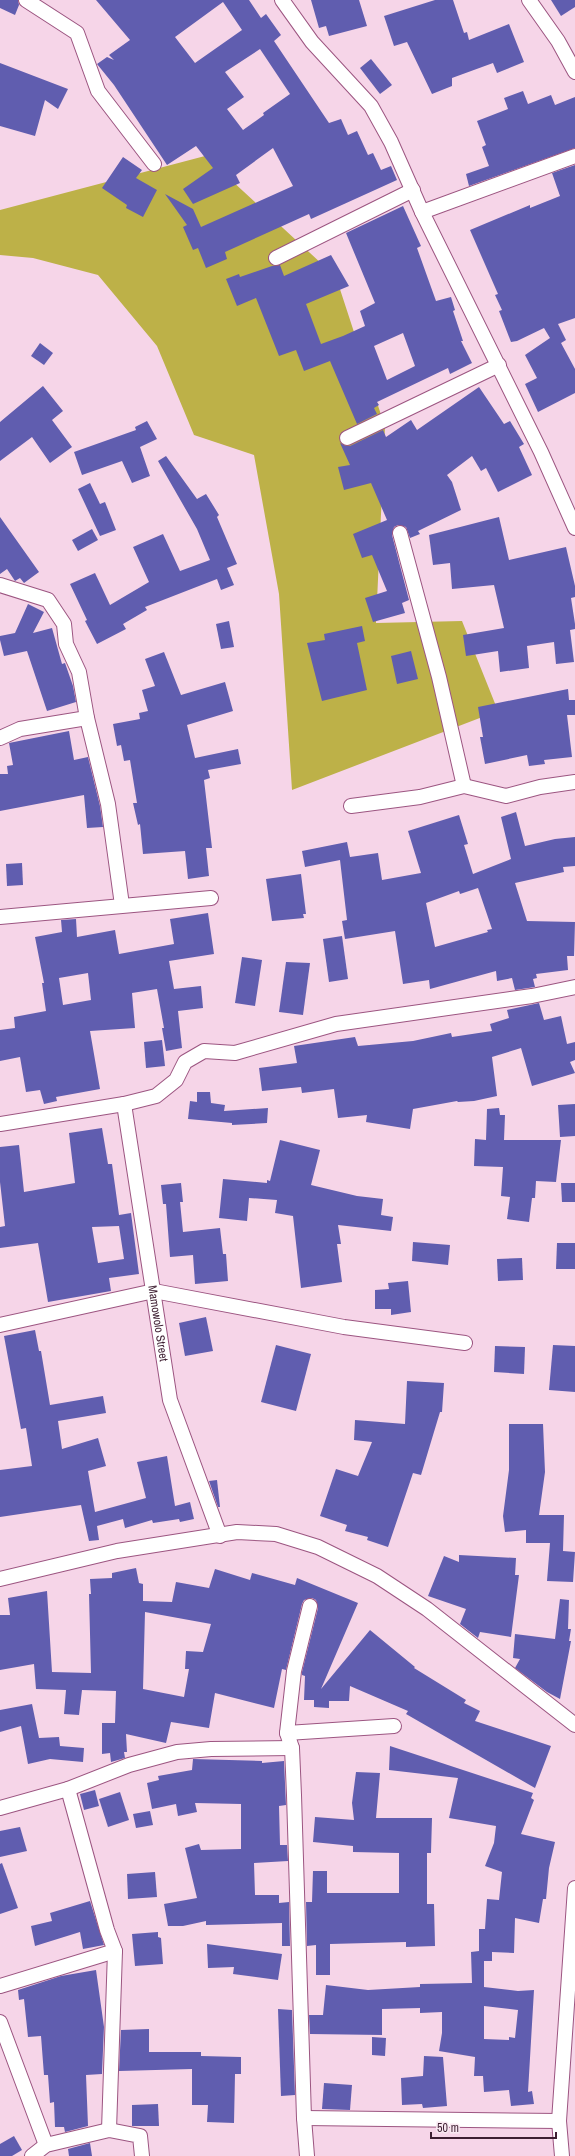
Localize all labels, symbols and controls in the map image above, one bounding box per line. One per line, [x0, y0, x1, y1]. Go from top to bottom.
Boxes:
street label: Mamowolo Street [144, 1284, 172, 1363]
scale bar [431, 2114, 556, 2140]
text: 50 m [437, 2120, 459, 2136]

